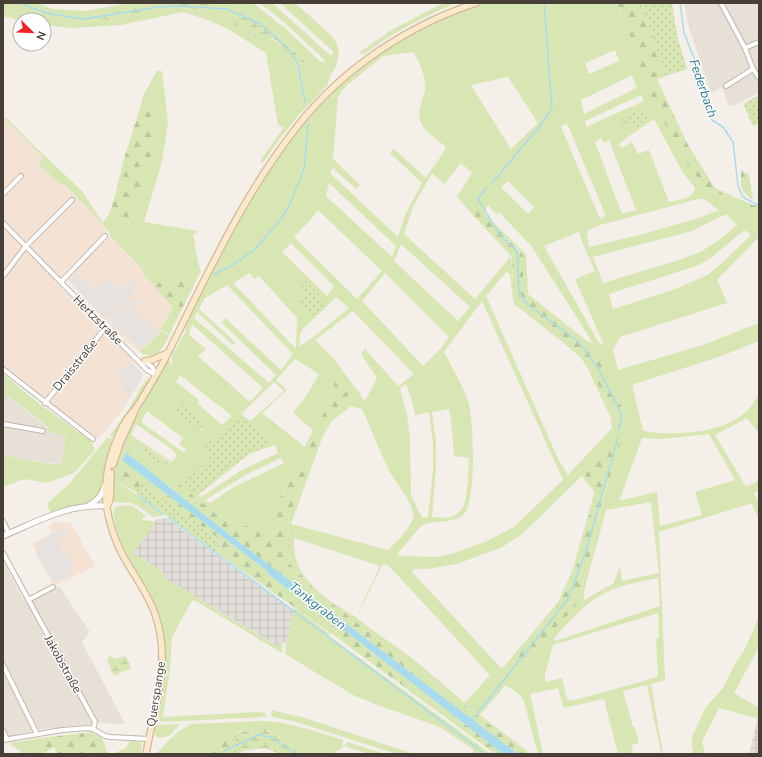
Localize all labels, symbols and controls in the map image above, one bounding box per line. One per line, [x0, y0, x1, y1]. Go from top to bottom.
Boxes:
north arrow [12, 12, 52, 52]
text: N [32, 29, 49, 42]
water label: Federbach [685, 57, 721, 120]
street label: Hertzstraße [70, 292, 126, 348]
street label: Draisstraße [49, 336, 101, 394]
water label: Tankgraben [285, 578, 350, 634]
street label: Jakobstraße [40, 631, 86, 696]
street label: Querspange [143, 660, 169, 728]

